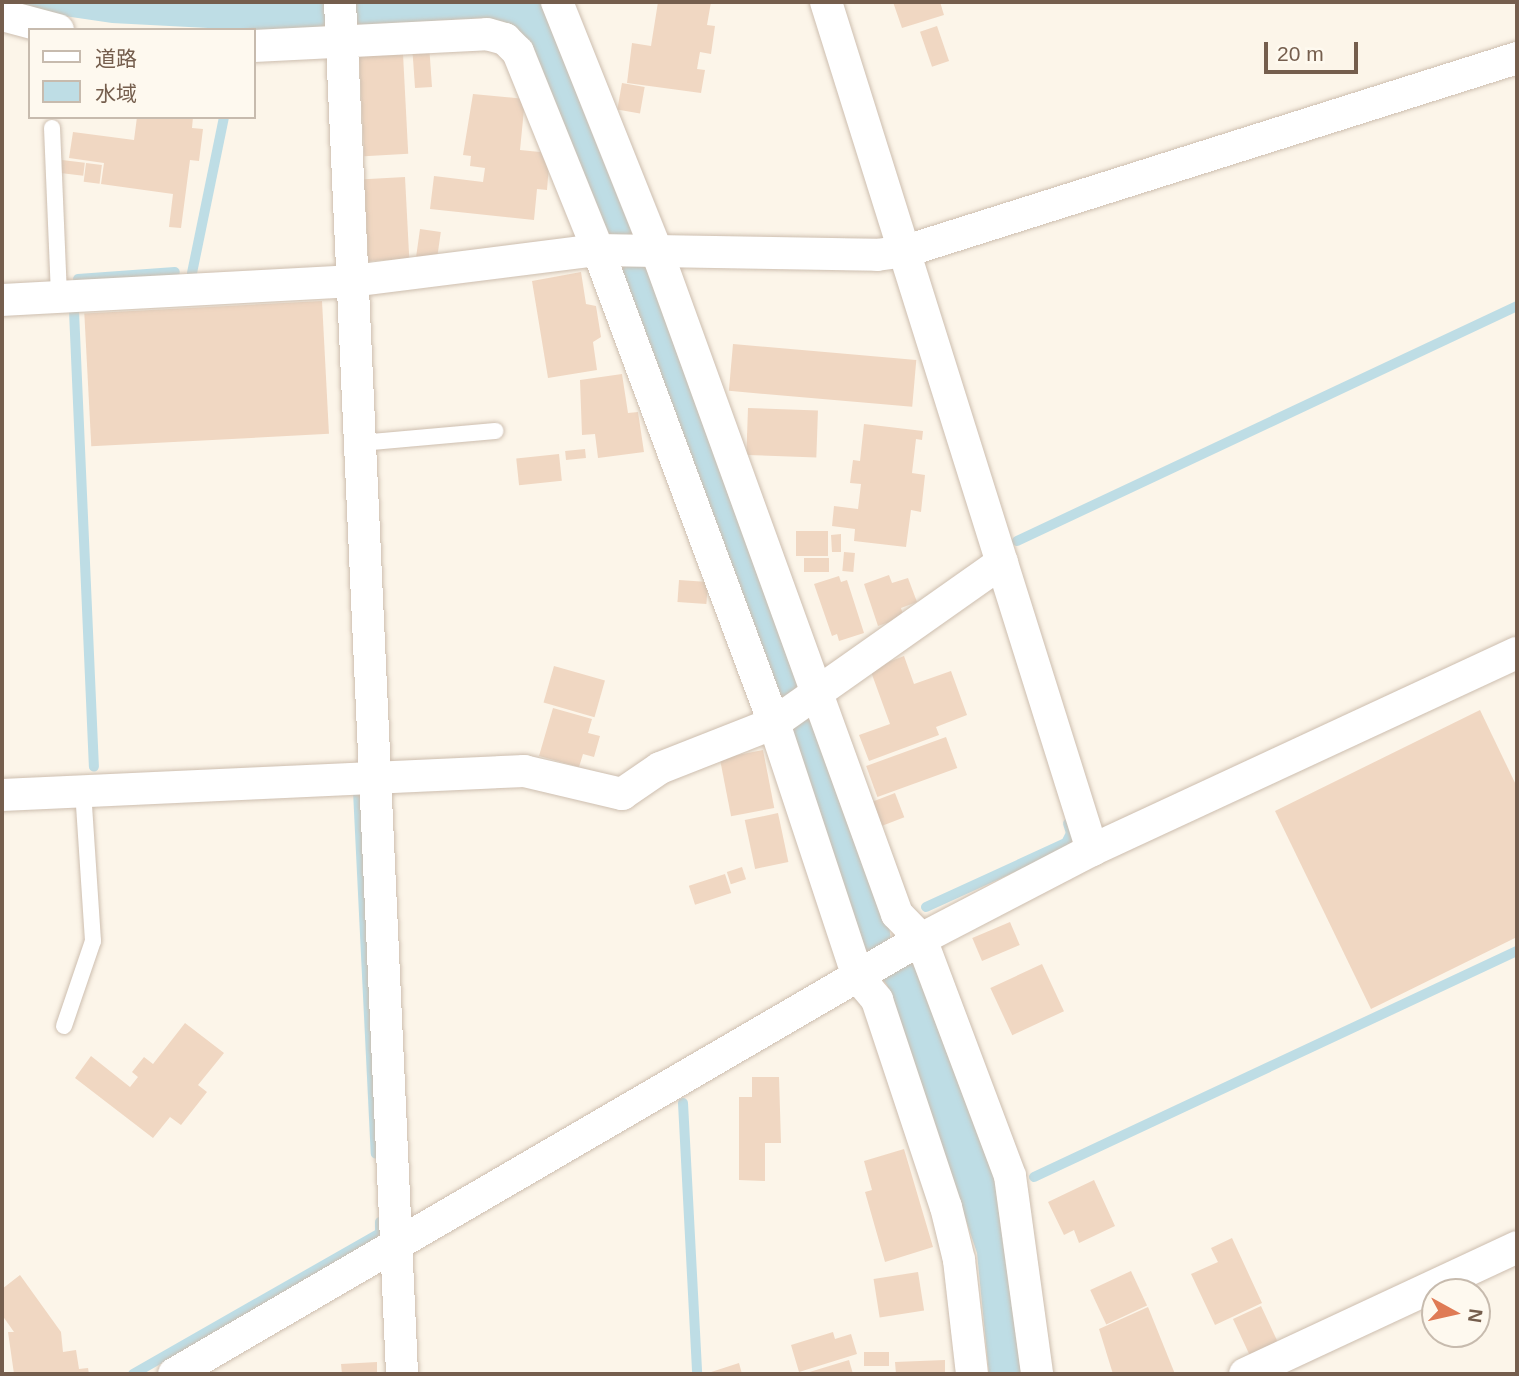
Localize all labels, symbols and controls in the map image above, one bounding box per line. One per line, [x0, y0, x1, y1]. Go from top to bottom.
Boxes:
legend [28, 28, 256, 119]
scale bar [1267, 28, 1362, 72]
text: 20 m [1277, 42, 1324, 65]
text: 道路 [95, 47, 137, 70]
text: 水域 [95, 82, 137, 105]
north arrow [1421, 1278, 1491, 1348]
text: N [1464, 1307, 1487, 1324]

